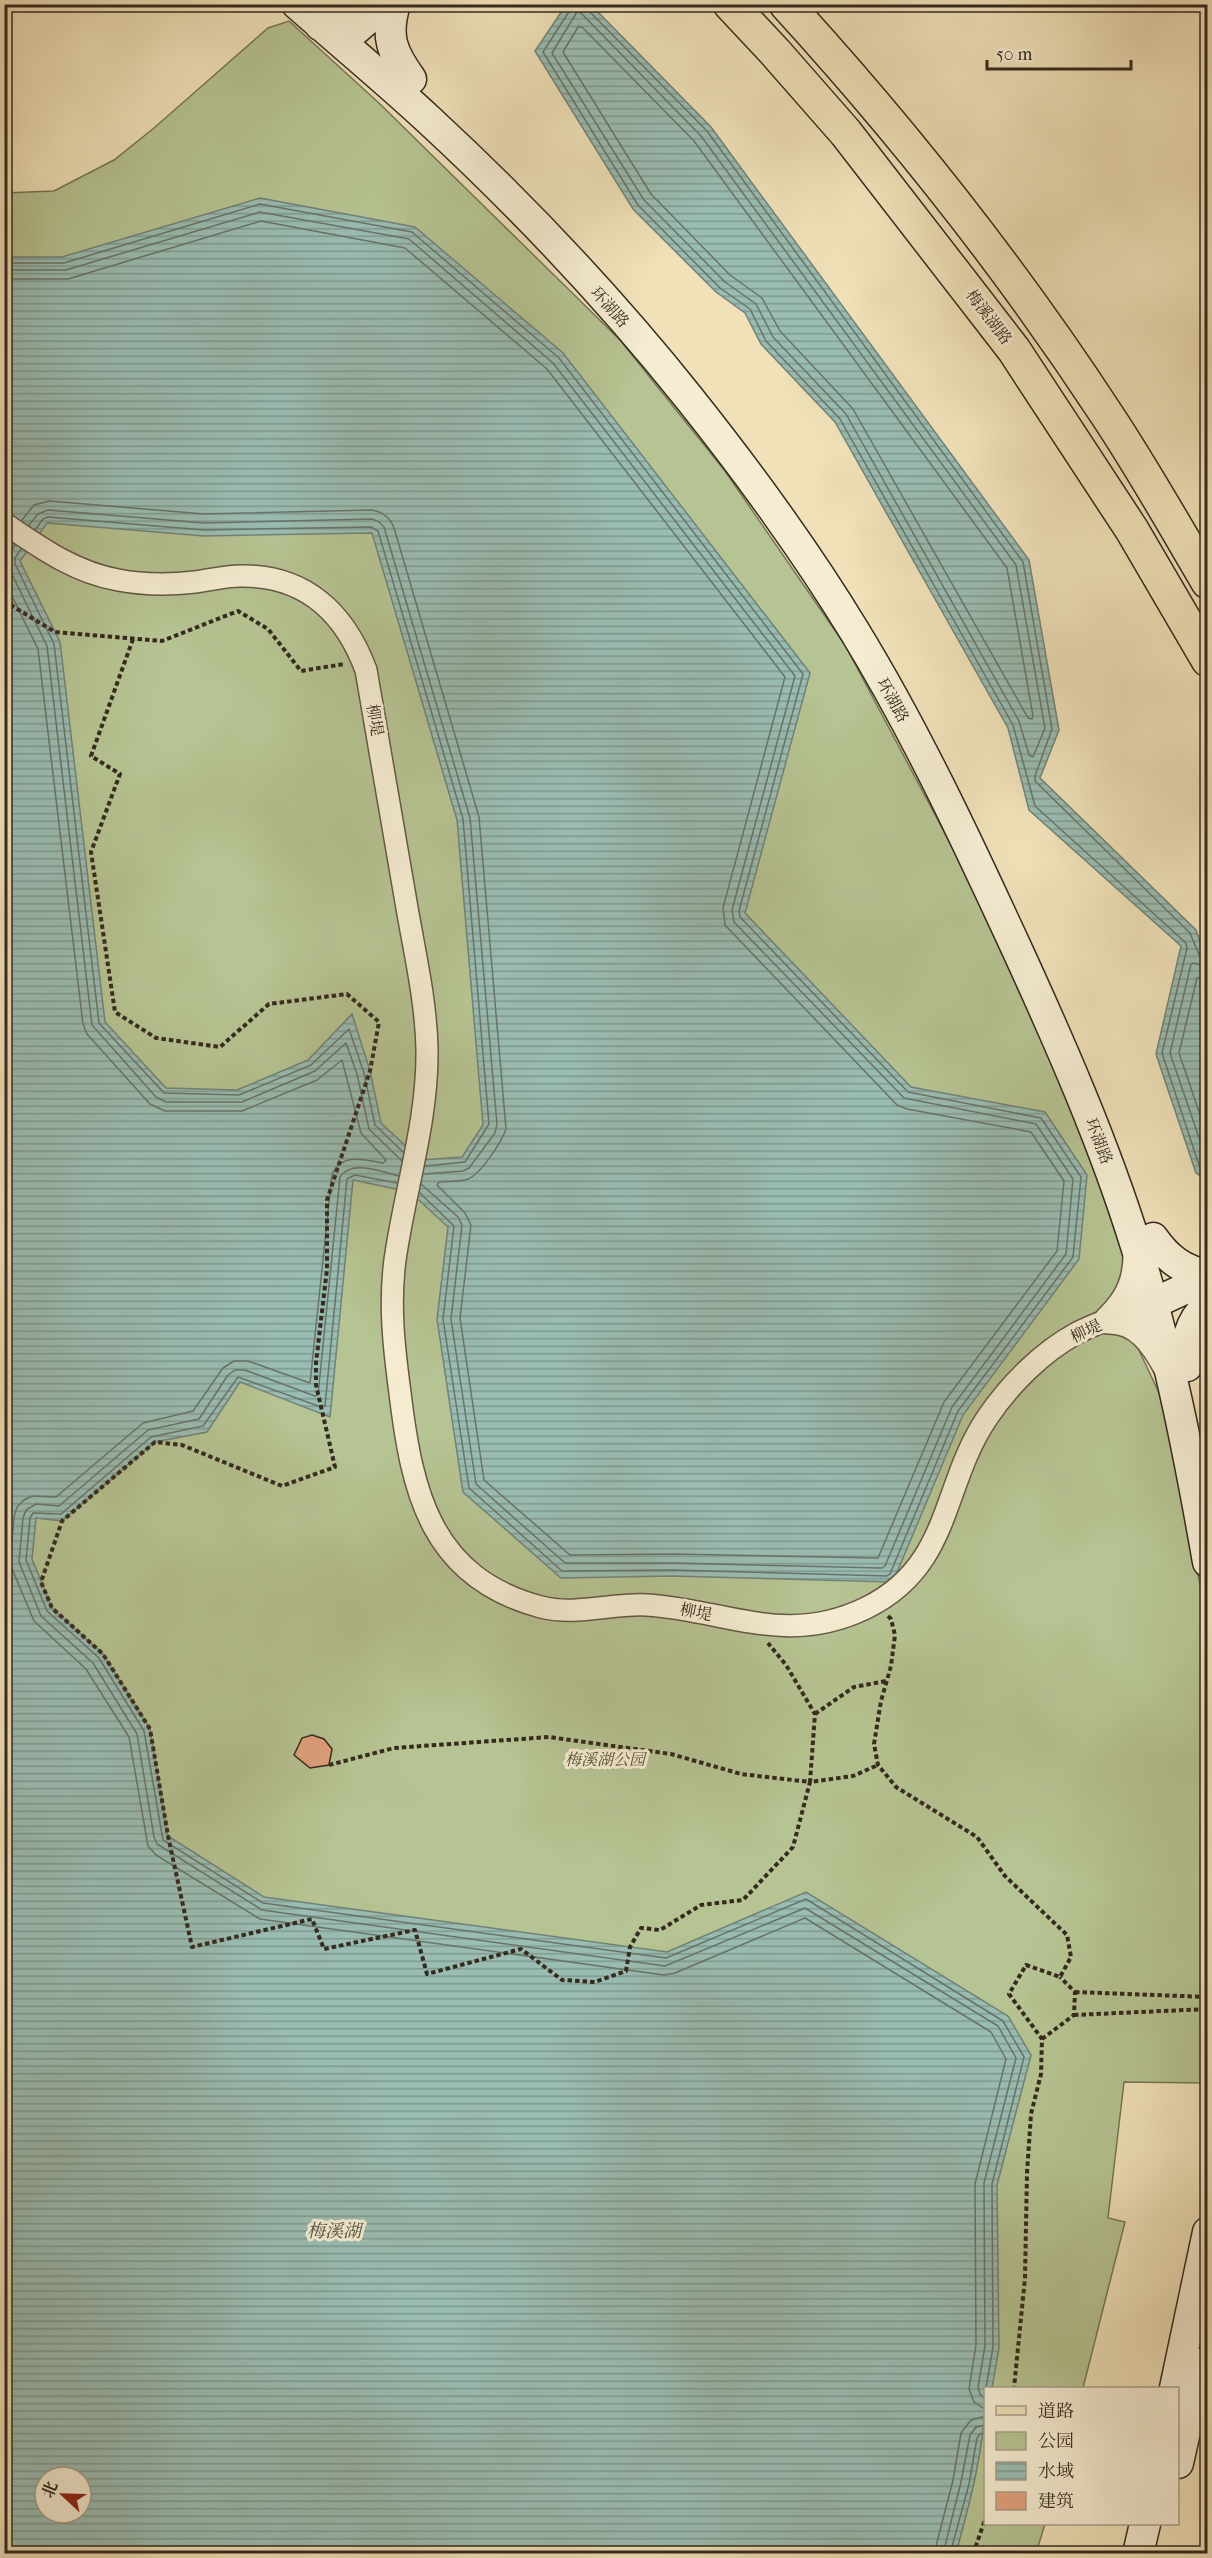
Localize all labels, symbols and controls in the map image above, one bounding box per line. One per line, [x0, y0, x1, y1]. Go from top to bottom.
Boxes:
scale bar [987, 33, 1131, 71]
text: 50 m [996, 44, 1033, 65]
street label: 环湖路 [587, 283, 633, 331]
street label: 梅溪湖路 [962, 286, 1016, 348]
street label: 环湖路 [873, 674, 913, 726]
street label: 柳堤 [363, 703, 387, 737]
street label: 环湖路 [1082, 1115, 1116, 1167]
street label: 柳堤 [1067, 1315, 1105, 1347]
street label: 柳堤 [678, 1600, 714, 1624]
park label: 梅溪湖公园 [565, 1750, 648, 1769]
water label: 梅溪湖 [307, 2221, 364, 2242]
legend [984, 2387, 1179, 2525]
text: 道路 [1038, 2401, 1074, 2422]
text: 公园 [1038, 2431, 1074, 2452]
text: 水域 [1038, 2461, 1074, 2482]
north arrow [33, 2465, 93, 2525]
text: 北 [38, 2479, 61, 2501]
text: 建筑 [1038, 2491, 1074, 2512]

